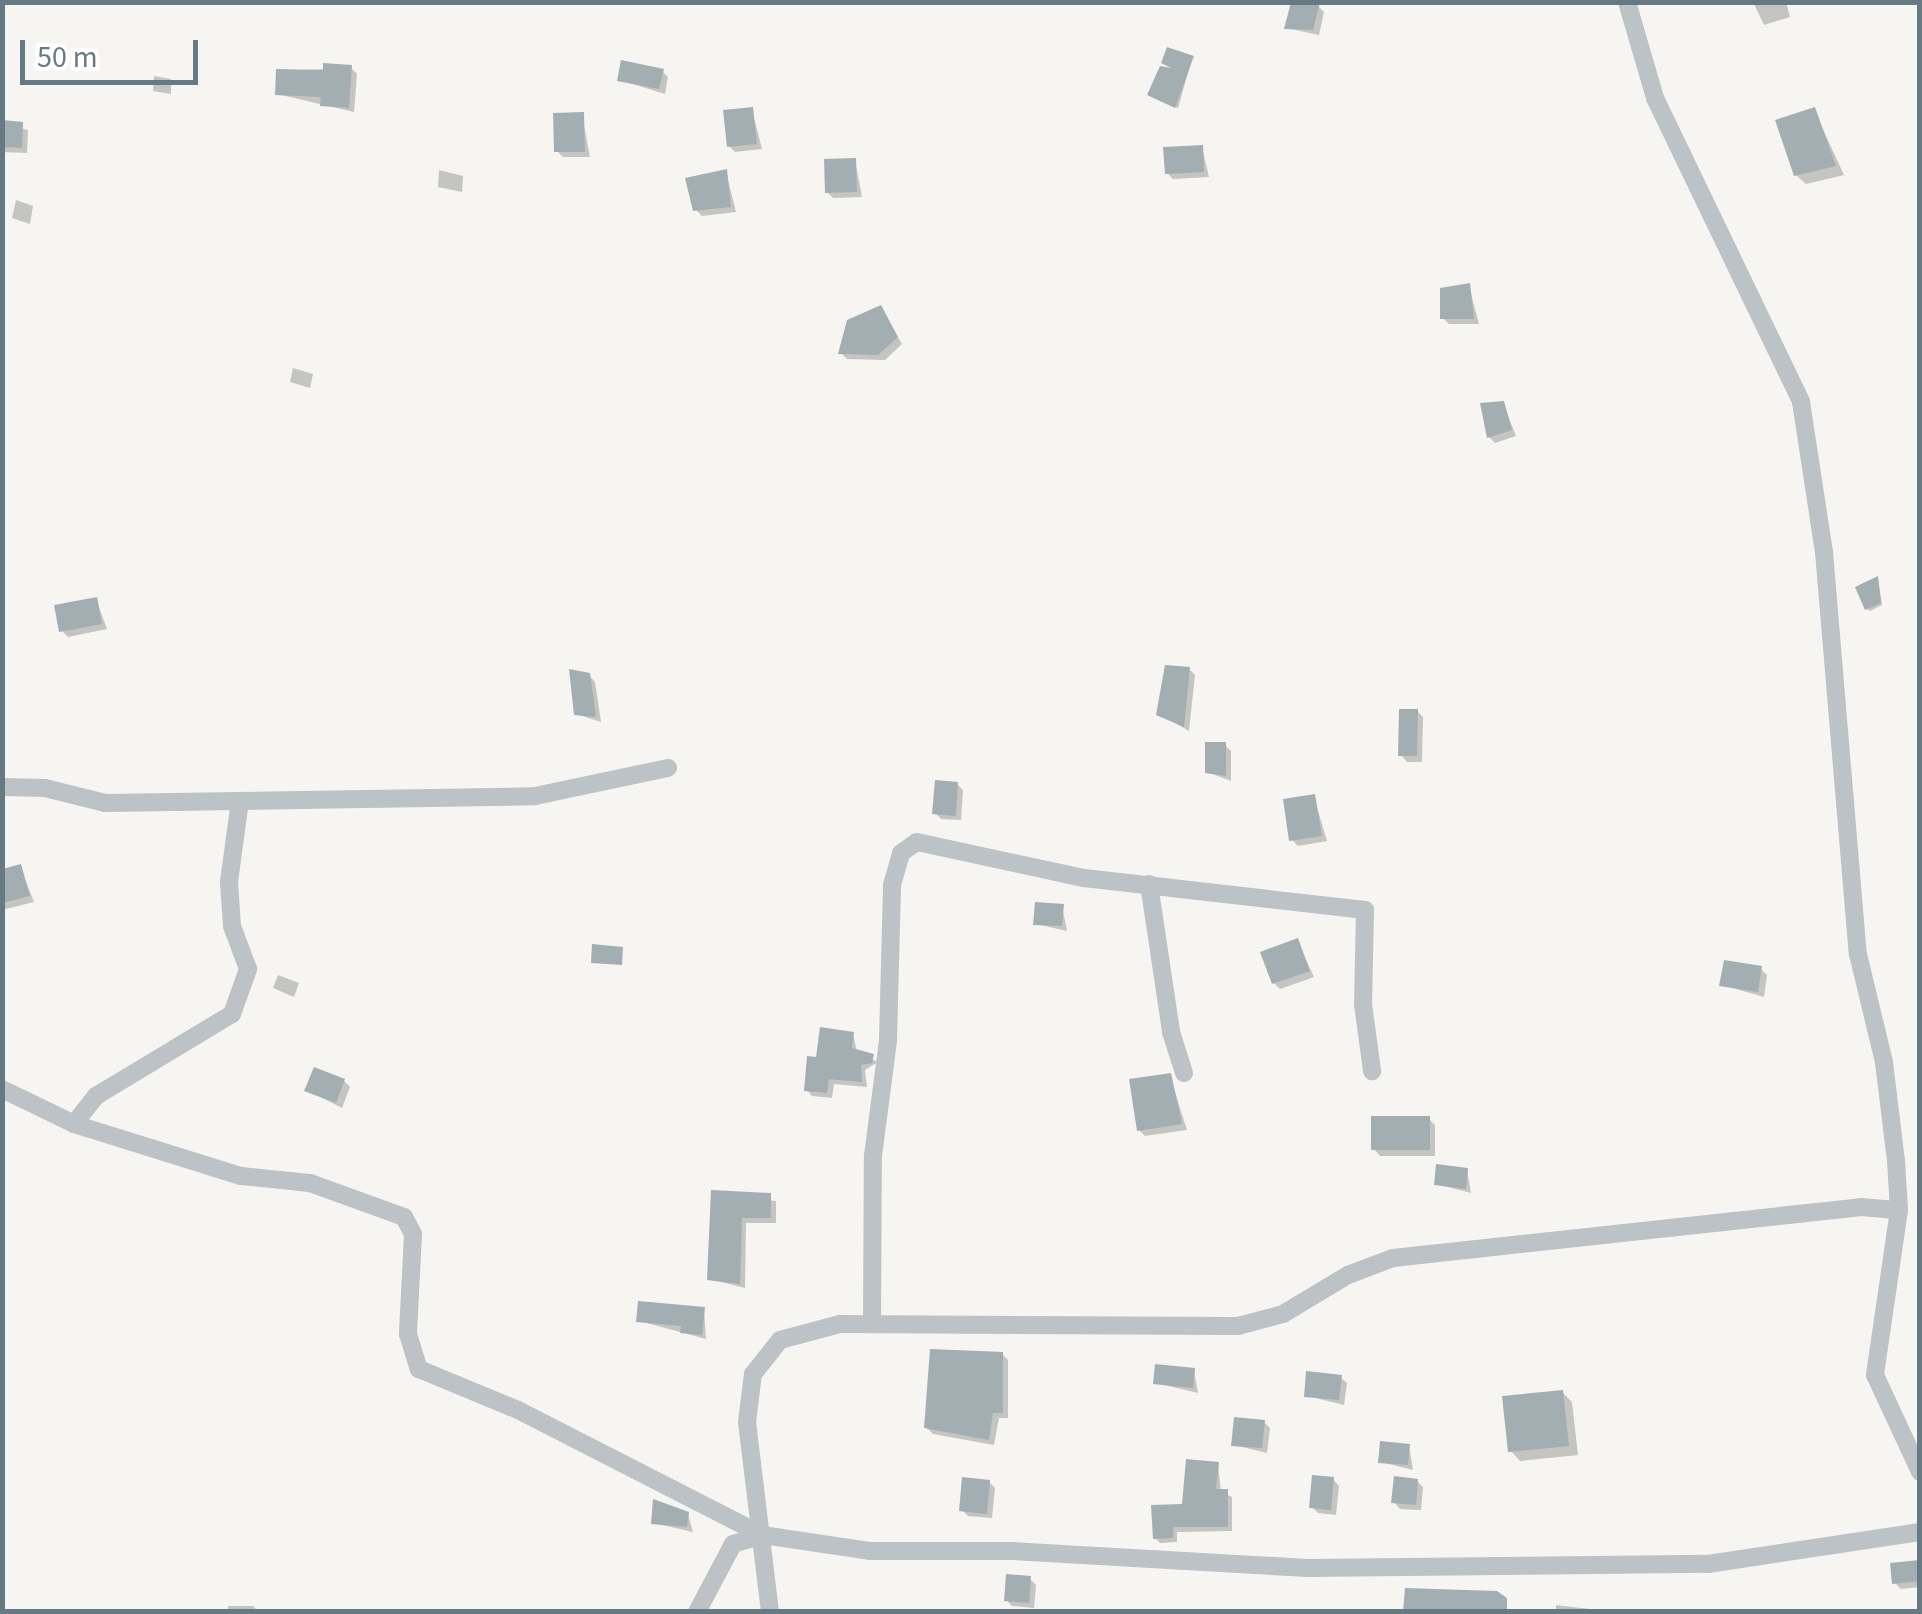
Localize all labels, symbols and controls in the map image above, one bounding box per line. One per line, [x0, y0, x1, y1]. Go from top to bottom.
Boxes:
scale bar [25, 20, 202, 82]
text: 50 m [37, 36, 98, 79]

